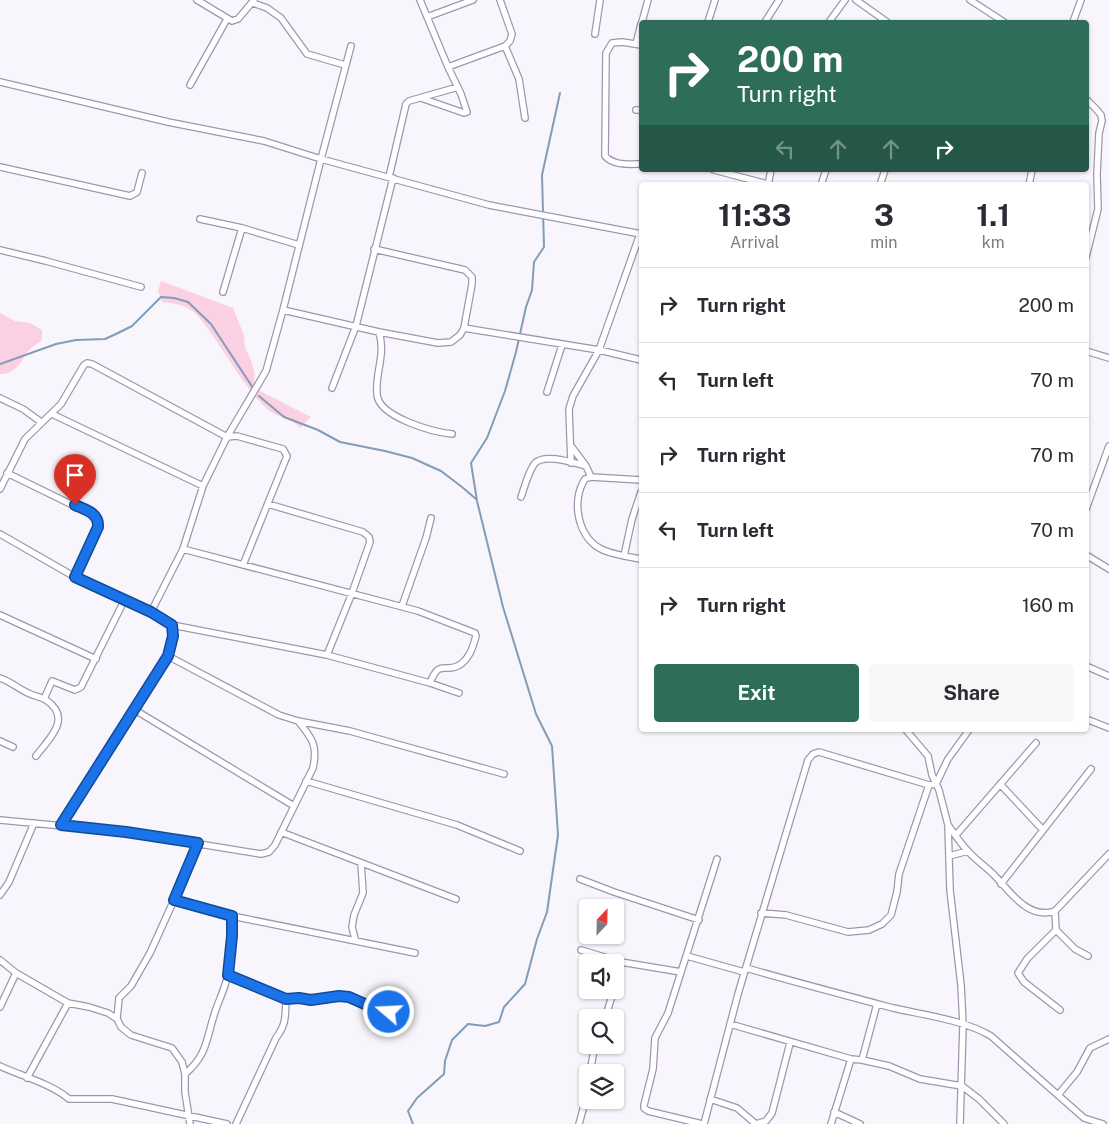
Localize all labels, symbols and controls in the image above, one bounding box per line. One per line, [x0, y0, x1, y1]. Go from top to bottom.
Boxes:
text: 200 m [737, 39, 843, 80]
icon: right [654, 40, 719, 105]
text: Turn right [737, 81, 837, 107]
icon: left [771, 135, 799, 163]
icon: ahead [824, 135, 852, 163]
icon: ahead [877, 135, 905, 163]
icon: right [930, 135, 958, 163]
text: 11:33 [718, 197, 791, 233]
text: 3 [874, 197, 894, 233]
text: 1.1 [976, 197, 1010, 233]
text: Arrival [730, 233, 779, 252]
text: min [870, 233, 897, 252]
text: km [982, 233, 1005, 252]
icon: right [654, 291, 682, 319]
text: Turn right [697, 294, 786, 316]
text: 200 m [1018, 294, 1074, 316]
icon: left [654, 366, 682, 394]
text: Turn left [697, 369, 774, 391]
text: 70 m [1030, 369, 1074, 391]
icon: right [654, 441, 682, 469]
text: Turn right [697, 444, 786, 466]
text: 70 m [1030, 444, 1074, 466]
pin [54, 454, 96, 505]
icon: arrive [61, 461, 89, 489]
icon: left [654, 516, 682, 544]
text: Turn left [697, 519, 774, 541]
text: 70 m [1030, 519, 1074, 541]
icon: right [654, 591, 682, 619]
text: Turn right [697, 594, 786, 616]
text: 160 m [1022, 594, 1074, 616]
button: Exit [654, 664, 859, 722]
button: Share [869, 664, 1074, 722]
north arrow [579, 899, 624, 944]
map controls [579, 899, 624, 1109]
button: sound [579, 954, 624, 999]
position arrow [362, 985, 414, 1037]
button: search [579, 1009, 624, 1054]
button: layers [579, 1064, 624, 1109]

